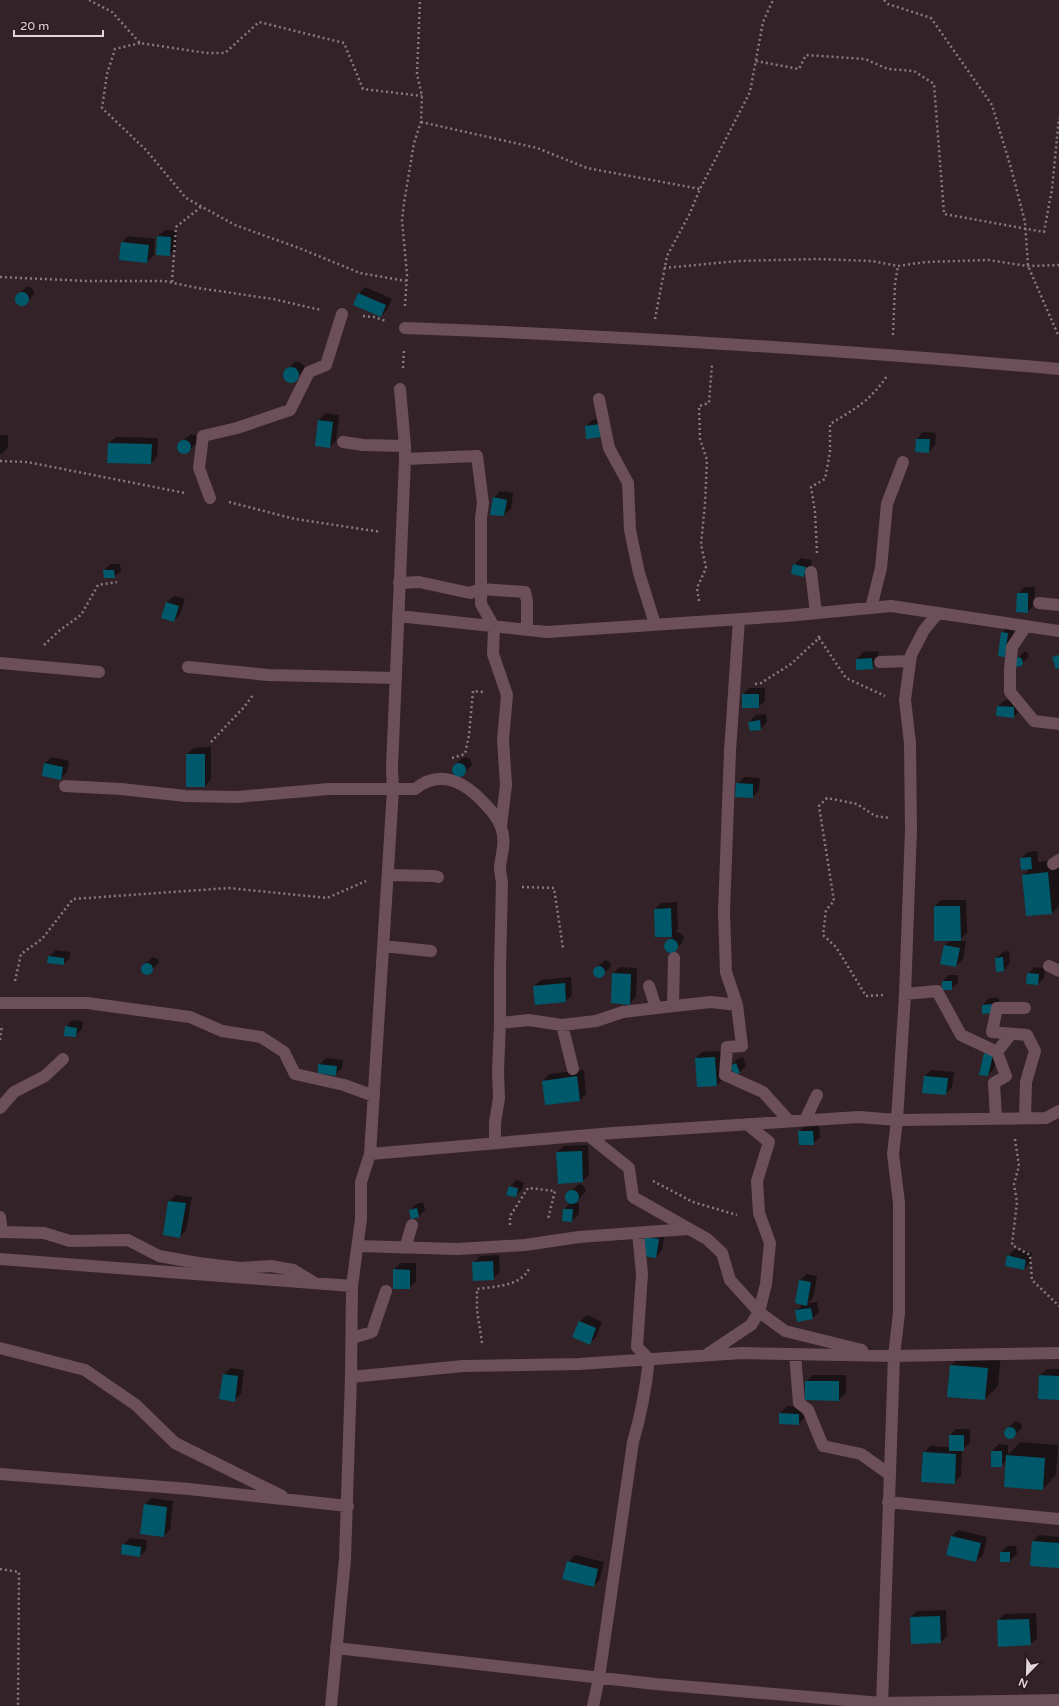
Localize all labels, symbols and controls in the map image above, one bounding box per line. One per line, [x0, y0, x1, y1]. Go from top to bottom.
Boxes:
scale bar [14, 12, 103, 38]
text: 20 m [20, 19, 49, 33]
north arrow [1007, 1654, 1047, 1694]
text: N [1017, 1675, 1030, 1690]

